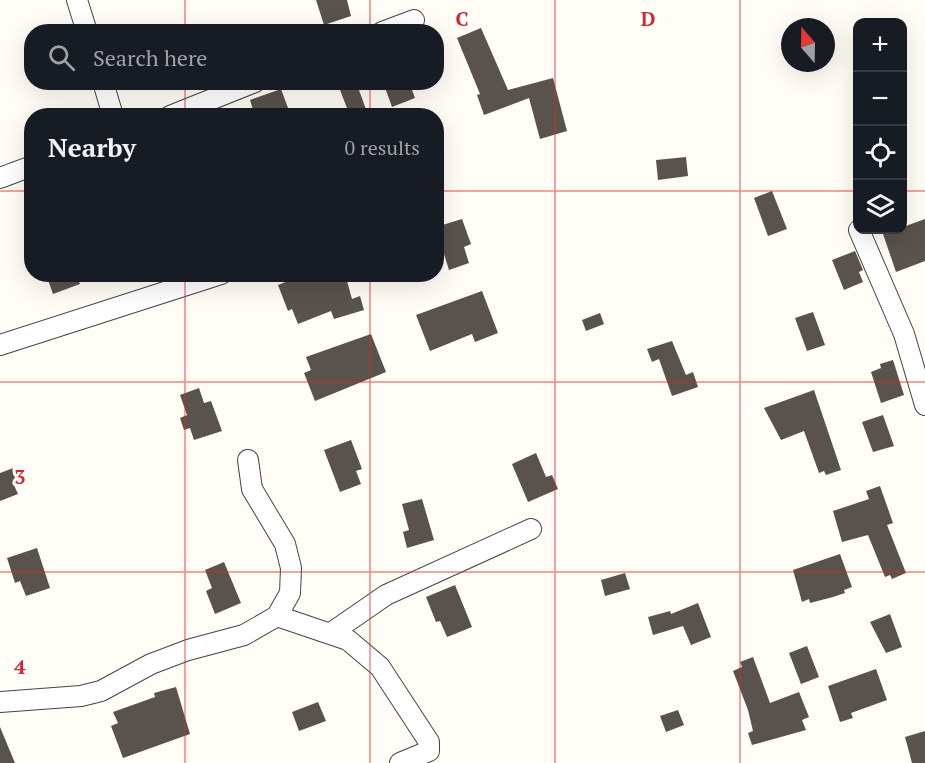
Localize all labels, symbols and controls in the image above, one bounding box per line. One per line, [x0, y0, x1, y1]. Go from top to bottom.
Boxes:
text: C [455, 5, 469, 32]
text: D [641, 5, 655, 32]
north arrow [781, 18, 835, 72]
map controls [853, 18, 907, 234]
button: + [853, 18, 907, 72]
search box [24, 24, 444, 90]
icon: search [45, 41, 78, 74]
text: Search here [93, 43, 207, 72]
button: − [853, 72, 907, 126]
button: locate [853, 126, 907, 180]
text: Nearby [48, 130, 136, 164]
text: 0 results [345, 134, 420, 161]
button: layers [853, 180, 907, 234]
text: 3 [14, 463, 26, 490]
text: 4 [14, 653, 26, 680]

